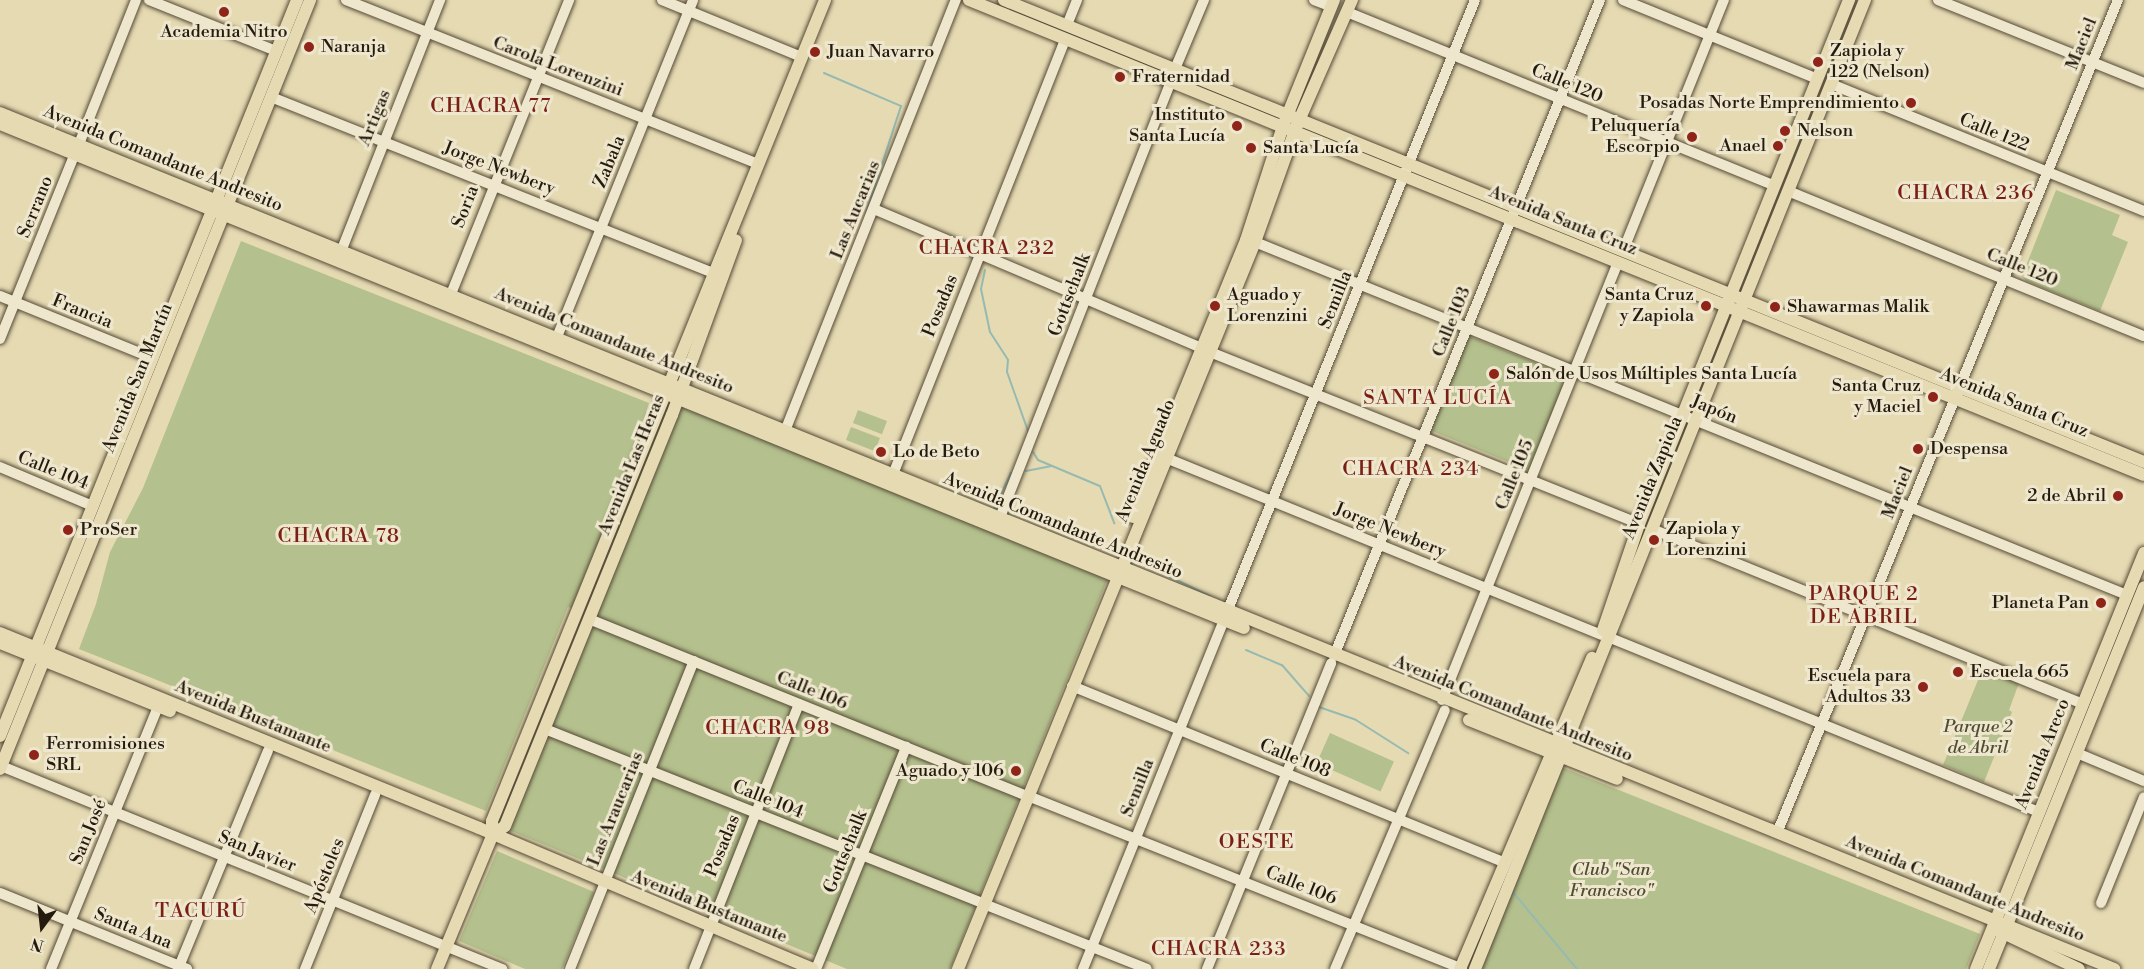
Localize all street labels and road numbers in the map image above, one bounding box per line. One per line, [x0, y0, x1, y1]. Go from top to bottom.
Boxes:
street label: Maciel [2062, 15, 2102, 73]
street label: Carola Lorenzini [490, 32, 626, 102]
street label: Calle 120 [1528, 60, 1606, 108]
street label: Artigas [354, 86, 396, 150]
street label: Avenida Comandante Andresito [40, 101, 286, 217]
street label: Calle 122 [1956, 109, 2032, 157]
street label: Zabala [590, 133, 630, 191]
street label: Jorge Newbery [440, 138, 558, 200]
street label: Las Aucarias [826, 158, 886, 262]
street label: Serrano [14, 173, 58, 241]
street label: Avenida Santa Cruz [1486, 181, 1640, 261]
street label: Soria [448, 183, 484, 231]
street label: Calle 120 [1983, 244, 2061, 292]
street label: Gottschalk [1044, 250, 1096, 340]
street label: Semilla [1315, 268, 1357, 332]
street label: Posadas [919, 272, 963, 340]
street label: Avenida Comandante Andresito [491, 283, 737, 399]
street label: Calle 103 [1428, 284, 1476, 360]
street label: Francia [49, 290, 115, 334]
street label: Avenida San Martín [98, 300, 178, 456]
street label: Avenida Santa Cruz [1937, 363, 2091, 443]
street label: Japón [1688, 391, 1740, 429]
street label: Avenida Las Heras [594, 392, 670, 538]
street label: Avenida Aguado [1111, 396, 1181, 526]
street label: Avenida Zapiola [1619, 413, 1687, 543]
street label: Calle 105 [1491, 437, 1539, 513]
street label: Calle 104 [14, 447, 92, 495]
street label: Maciel [1878, 464, 1918, 522]
street label: Avenida Comandante Andresito [940, 468, 1186, 584]
street label: Jorge Newbery [1331, 499, 1449, 563]
street label: Avenida Comandante Andresito [1390, 651, 1636, 767]
street label: Calle 106 [773, 667, 851, 715]
street label: Avenida Bustamante [172, 676, 334, 758]
street label: Avenida Areco [2011, 696, 2075, 812]
street label: Calle 108 [1256, 735, 1334, 783]
street label: Las Araucarias [583, 749, 649, 869]
street label: Semilla [1117, 756, 1159, 820]
street label: Calle 104 [729, 776, 807, 824]
street label: San José [66, 796, 112, 868]
street label: Gottschalk [820, 807, 872, 897]
street label: Posadas [701, 812, 745, 880]
street label: San Javier [215, 827, 299, 877]
street label: Avenida Comandante Andresito [1842, 831, 2088, 947]
street label: Apóstoles [300, 835, 350, 917]
street label: Calle 106 [1262, 862, 1340, 910]
street label: Avenida Bustamante [628, 866, 790, 948]
street label: Santa Ana [91, 904, 175, 954]

